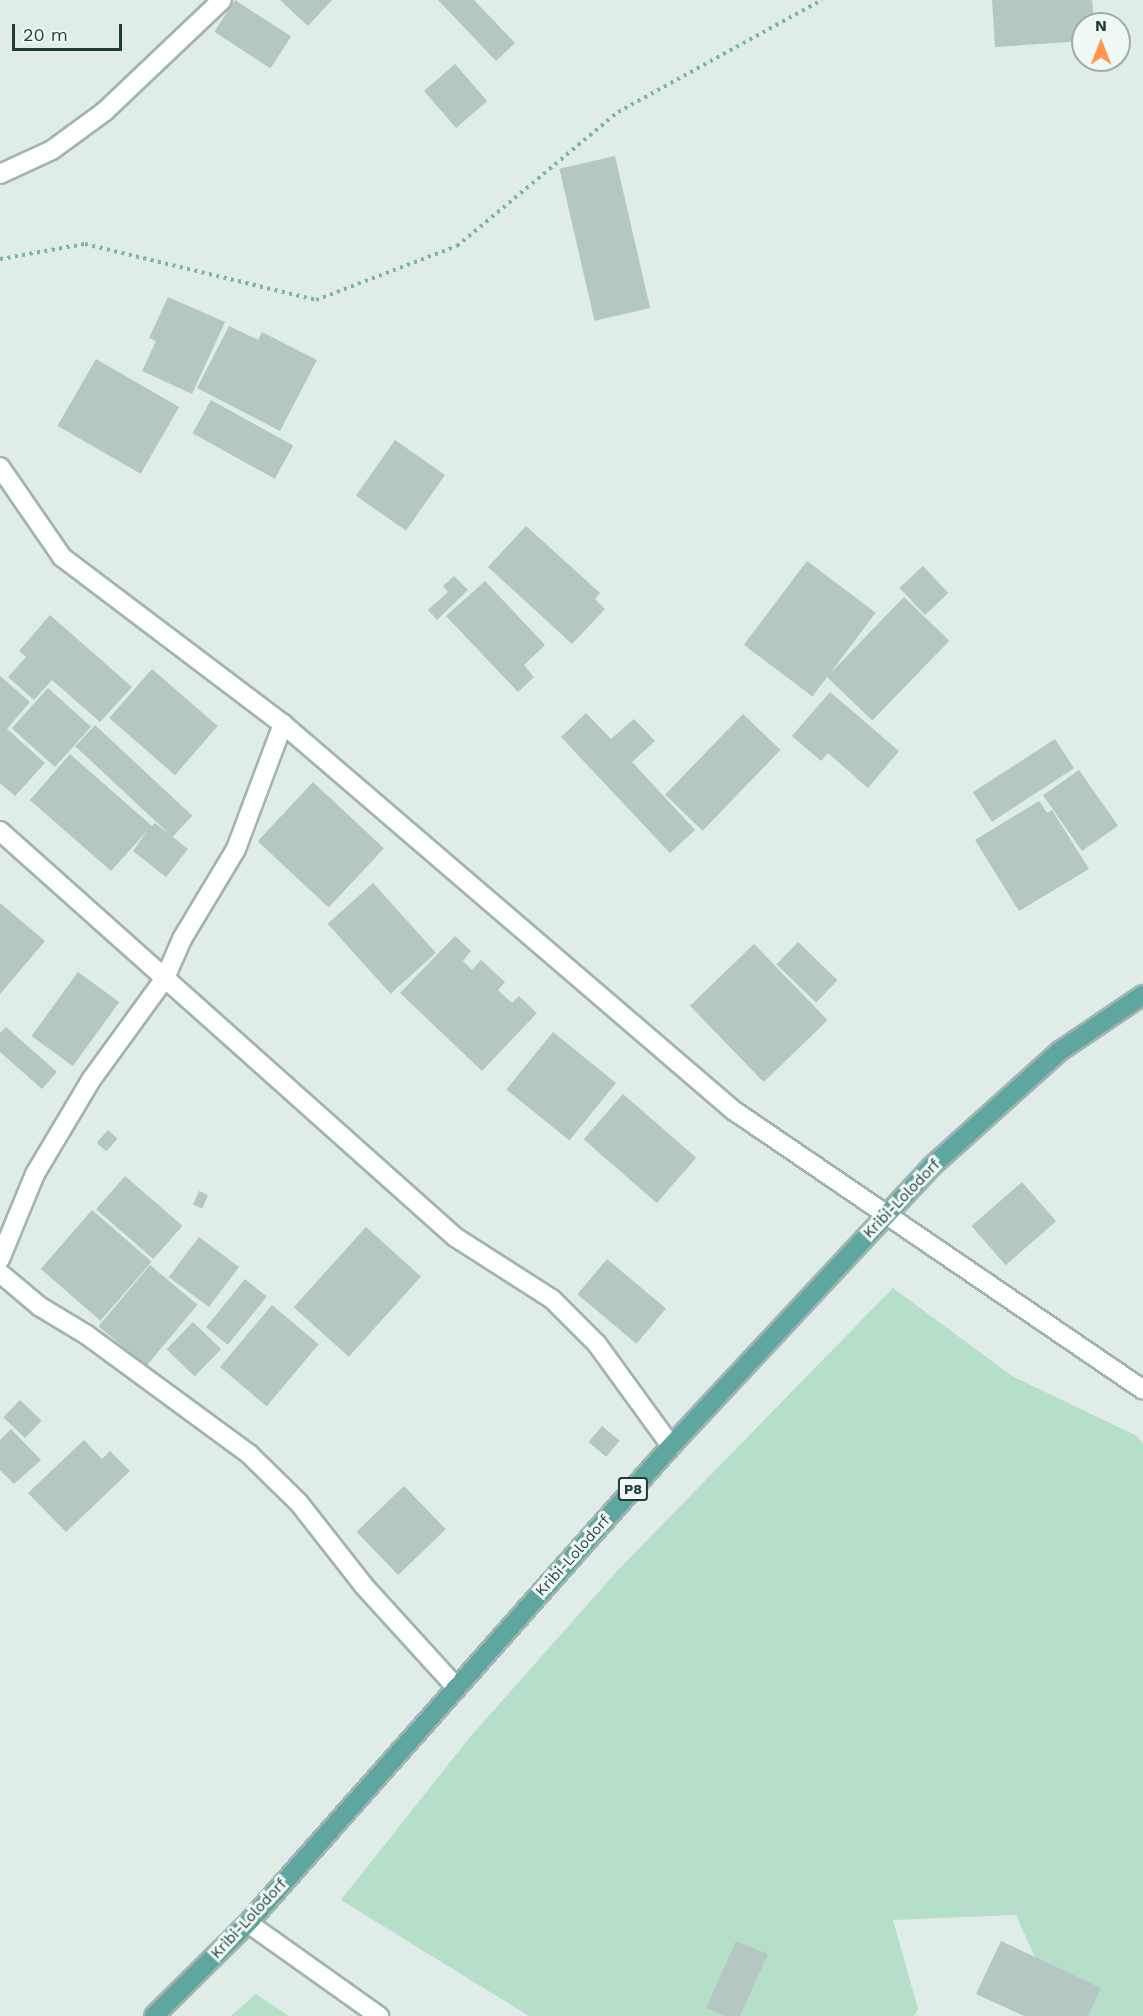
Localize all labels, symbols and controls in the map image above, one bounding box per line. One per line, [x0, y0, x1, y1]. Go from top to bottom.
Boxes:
scale bar [15, 12, 124, 50]
north arrow [1071, 12, 1131, 72]
text: N [1095, 16, 1107, 35]
text: 20 m [23, 24, 68, 45]
street label: Kribi-Lolodorf [860, 1156, 944, 1242]
road number: P8 [616, 1478, 650, 1500]
street label: Kribi-Lolodorf [532, 1512, 614, 1600]
street label: Kribi-Lolodorf [207, 1875, 291, 1963]

